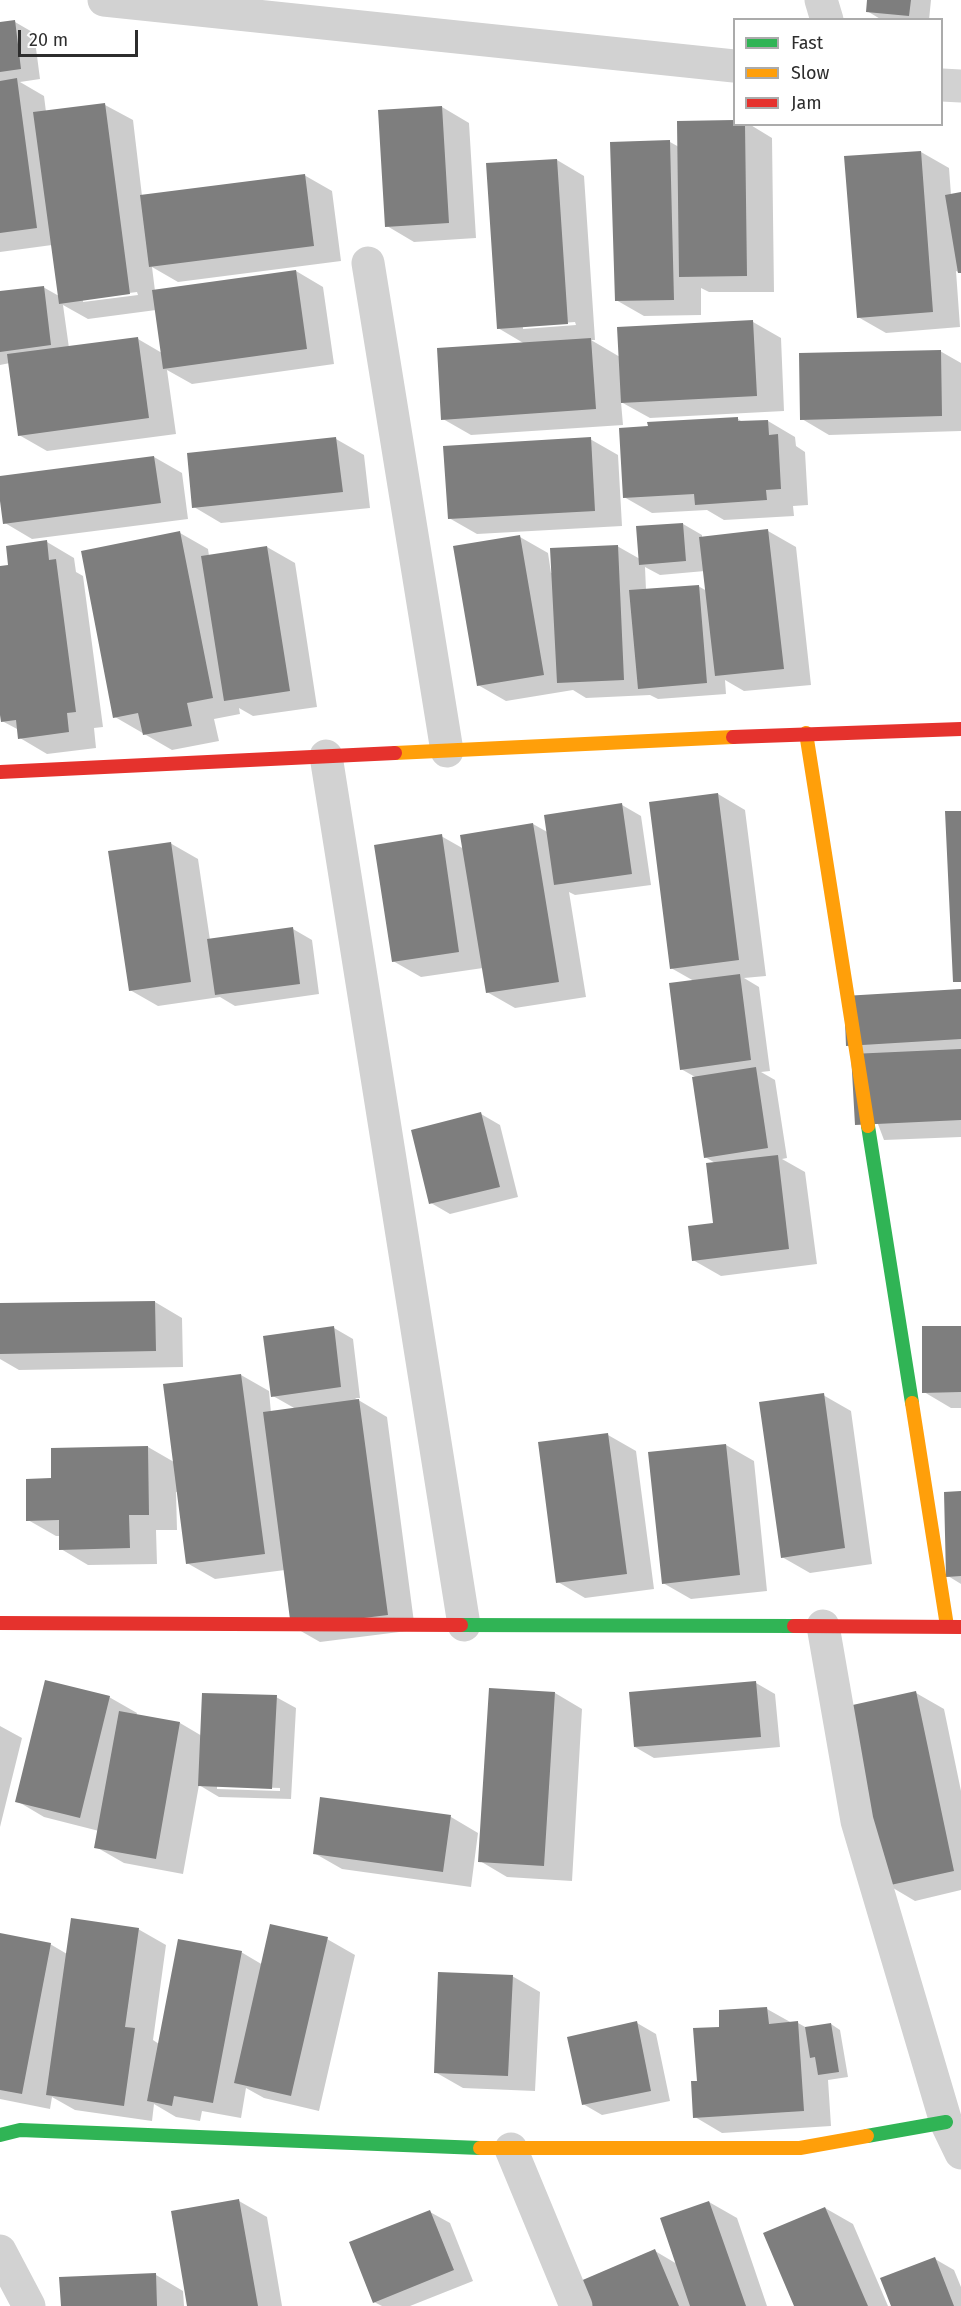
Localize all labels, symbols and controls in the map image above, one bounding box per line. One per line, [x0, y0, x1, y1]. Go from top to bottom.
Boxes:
scale bar [21, 18, 141, 56]
legend [733, 18, 943, 126]
text: 20 m [29, 29, 68, 51]
text: Fast [791, 32, 823, 54]
text: Slow [791, 62, 829, 84]
text: Jam [791, 92, 822, 114]

